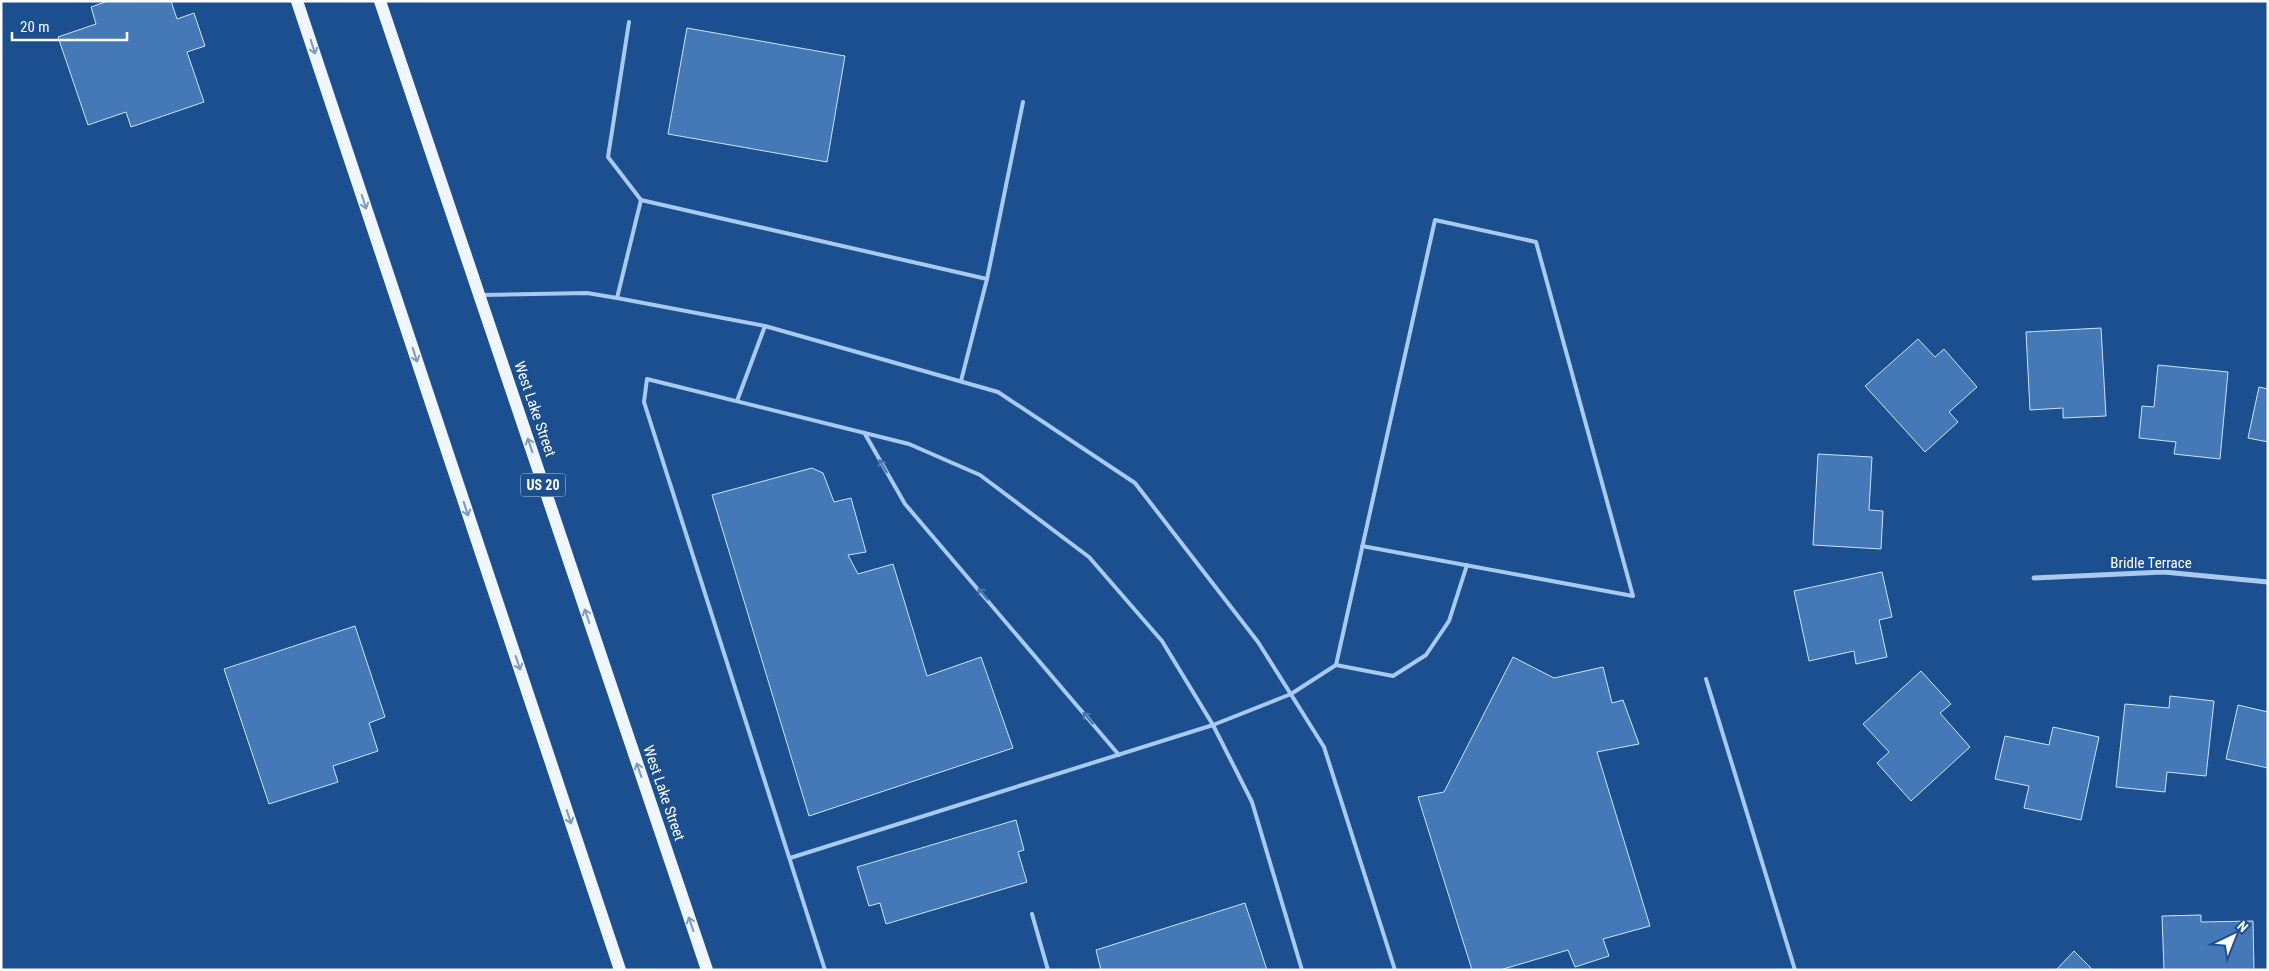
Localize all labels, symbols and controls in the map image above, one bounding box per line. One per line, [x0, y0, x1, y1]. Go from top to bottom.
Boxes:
scale bar [12, 10, 128, 42]
text: 20 m [20, 18, 50, 36]
one-way arrow [308, 39, 318, 55]
one-way arrow [360, 193, 369, 209]
one-way arrow [411, 346, 420, 362]
street label: West Lake Street [510, 359, 560, 459]
one-way arrow [525, 438, 534, 453]
one-way arrow [878, 459, 888, 473]
road number: US 20 [520, 474, 566, 496]
one-way arrow [462, 501, 472, 517]
street label: Bridle Terrace [2110, 554, 2192, 572]
one-way arrow [977, 588, 988, 601]
one-way arrow [582, 608, 592, 624]
one-way arrow [513, 655, 523, 671]
one-way arrow [1082, 711, 1093, 724]
street label: West Lake Street [639, 743, 689, 843]
one-way arrow [634, 762, 643, 778]
one-way arrow [565, 809, 574, 825]
north arrow [2209, 911, 2259, 961]
one-way arrow [686, 916, 695, 932]
text: N [2234, 918, 2251, 935]

